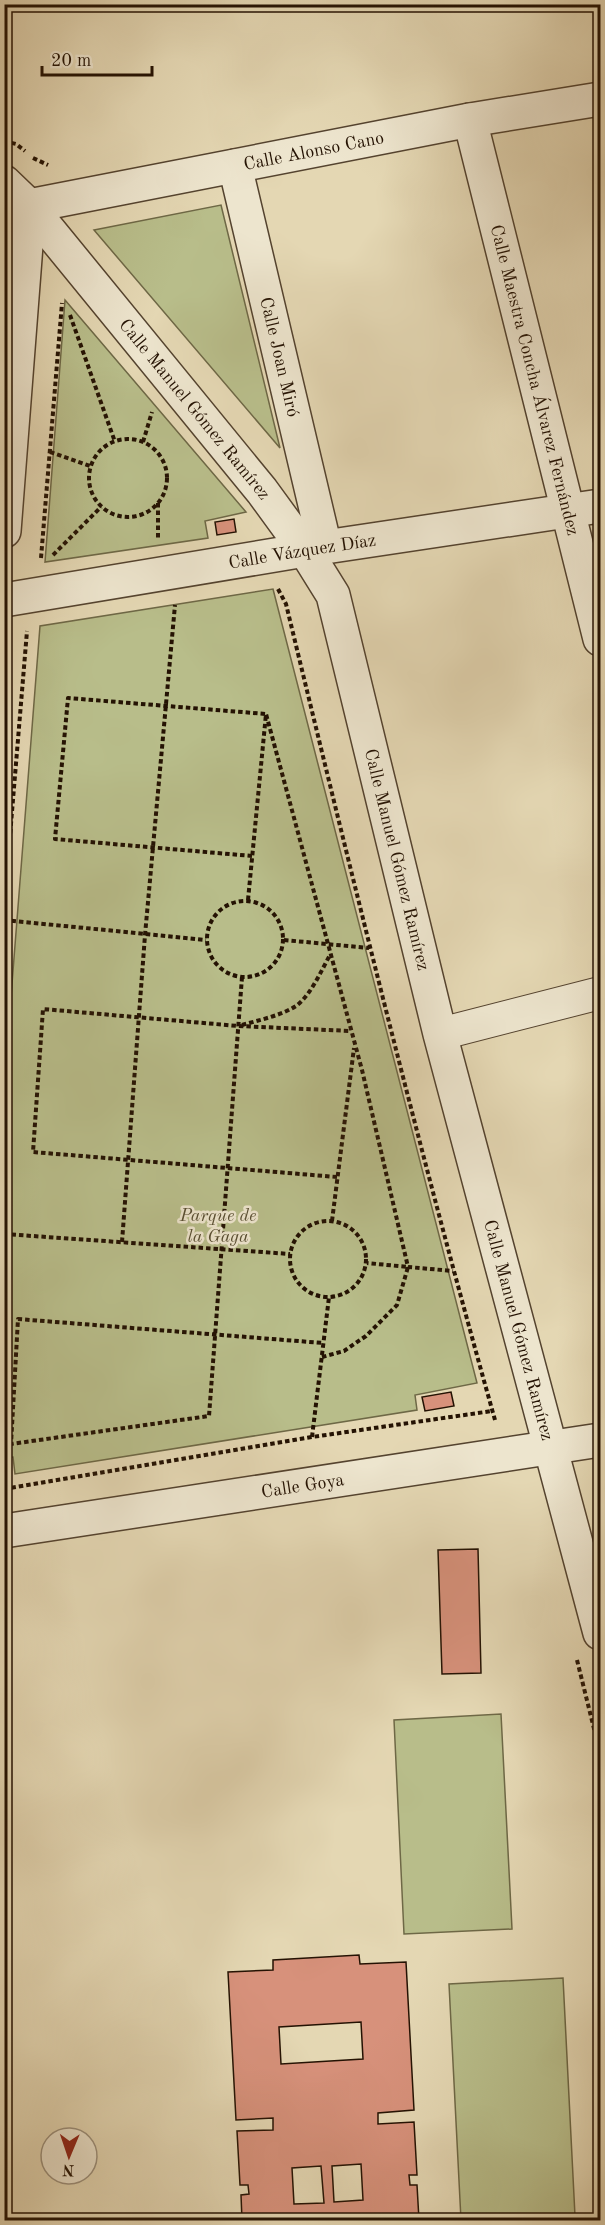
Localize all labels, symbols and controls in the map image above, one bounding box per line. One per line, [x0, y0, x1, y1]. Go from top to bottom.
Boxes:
scale bar [42, 39, 152, 77]
text: 20 m [51, 52, 91, 70]
street label: Calle Alonso Cano [242, 129, 386, 174]
street label: Calle Maestra Concha Álvarez Fernández [487, 223, 582, 538]
street label: Calle Joan Miró [256, 295, 302, 419]
street label: Calle Manuel Gómez Ramírez [115, 316, 273, 503]
street label: Calle Vázquez Díaz [227, 532, 377, 573]
street label: Calle Manuel Gómez Ramírez [361, 747, 432, 972]
park label: Parque de la Gaga [179, 1207, 256, 1246]
street label: Calle Manuel Gómez Ramírez [480, 1218, 556, 1443]
street label: Calle Goya [260, 1471, 346, 1502]
north arrow [39, 2126, 99, 2186]
text: N [61, 2161, 75, 2177]

